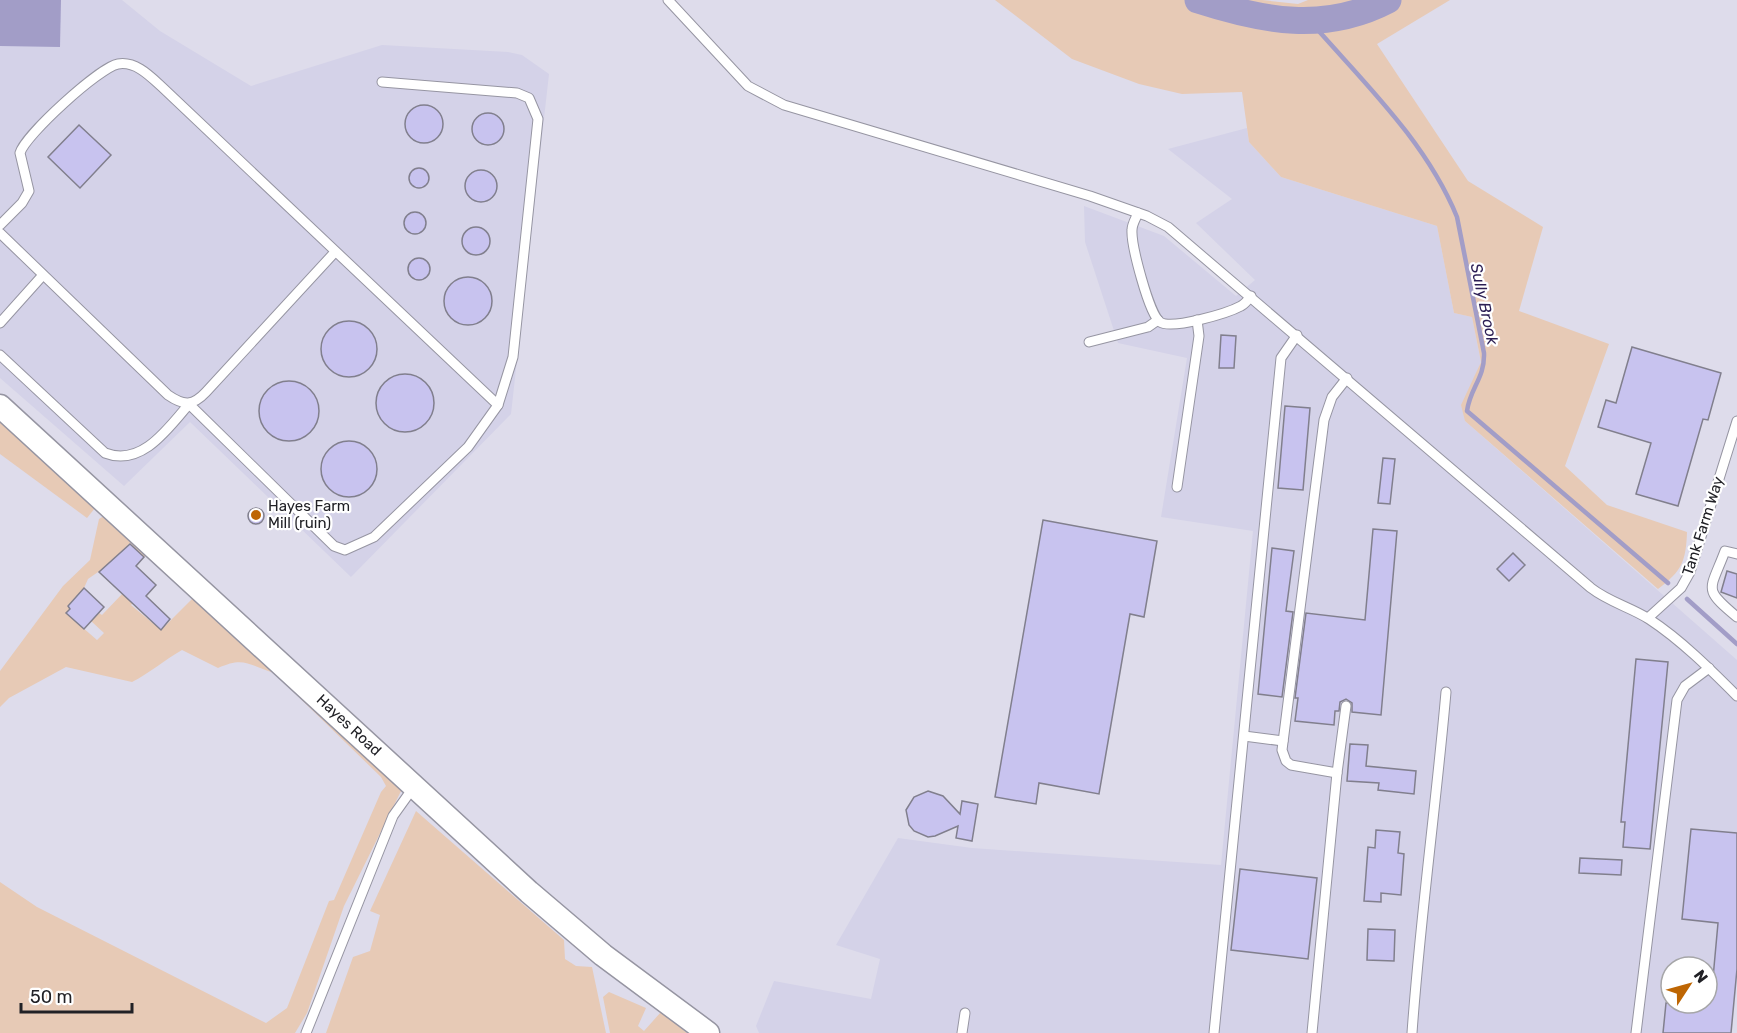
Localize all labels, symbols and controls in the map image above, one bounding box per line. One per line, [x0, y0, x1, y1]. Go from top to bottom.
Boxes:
water label: Sully Brook [1467, 261, 1503, 347]
street label: Tank Farm Way [1679, 474, 1727, 578]
place label: Hayes Farm Mill (ruin) [268, 497, 350, 532]
marker: Hayes Farm Mill (ruin) [249, 508, 263, 522]
street label: Hayes Road [313, 690, 385, 760]
north arrow [1659, 955, 1719, 1015]
text: N [1690, 966, 1712, 987]
scale bar [21, 976, 132, 1014]
text: 50 m [30, 986, 73, 1008]

